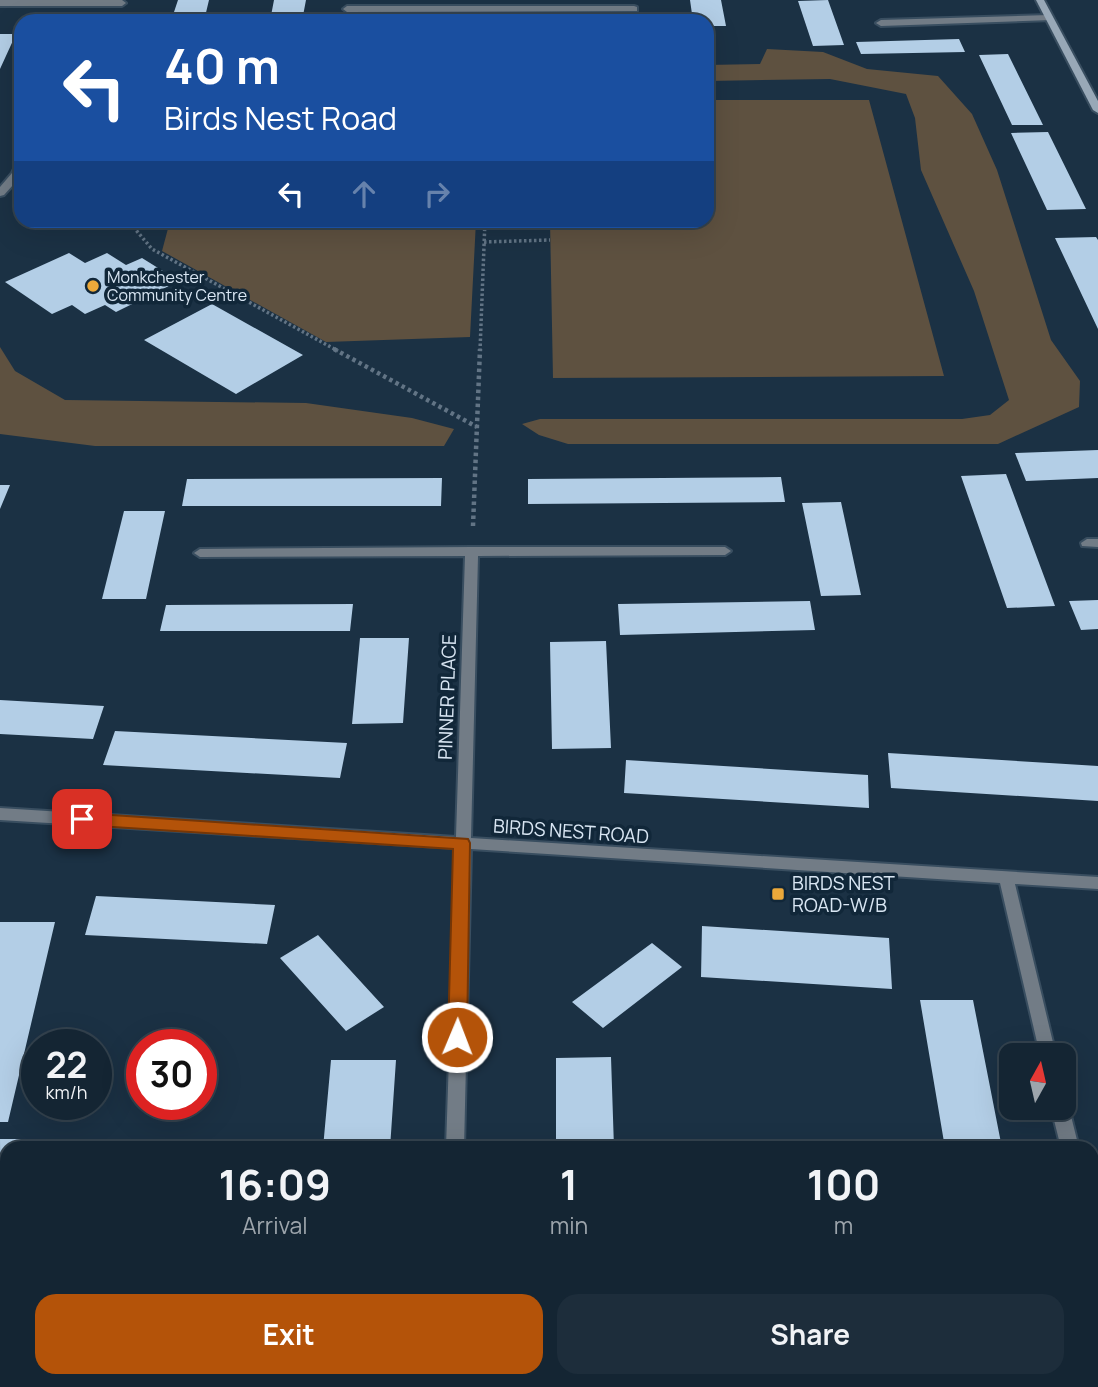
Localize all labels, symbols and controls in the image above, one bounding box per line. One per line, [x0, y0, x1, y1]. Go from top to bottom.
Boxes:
text: 40 m [164, 32, 280, 99]
icon: left [49, 42, 140, 133]
text: Birds Nest Road [164, 96, 397, 140]
icon: left [272, 175, 310, 213]
icon: ahead [345, 175, 383, 213]
icon: right [418, 175, 456, 213]
place label: Monkchester Community Centre [107, 266, 247, 306]
marker: Monkchester Community Centre [85, 278, 101, 294]
street label: PINNER PLACE [432, 634, 462, 760]
pin [52, 789, 112, 849]
icon: arrive [63, 800, 101, 838]
street label: BIRDS NEST ROAD [492, 813, 650, 849]
place label: BIRDS NEST ROAD-W/B [792, 870, 895, 918]
marker: BIRDS NEST ROAD-W/B [770, 886, 786, 902]
position arrow [420, 1000, 494, 1074]
speed limit sign: 30 [126, 1029, 217, 1120]
text: 22 [46, 1041, 87, 1089]
north arrow [999, 1043, 1076, 1120]
map controls [999, 1043, 1076, 1120]
text: km/h [46, 1080, 87, 1104]
text: 16:09 [219, 1155, 331, 1213]
text: 1 [560, 1155, 578, 1213]
text: 100 [807, 1155, 880, 1213]
text: Arrival [242, 1209, 308, 1241]
text: min [550, 1209, 588, 1241]
text: m [834, 1209, 853, 1241]
button: Exit [35, 1294, 543, 1374]
button: Share [557, 1294, 1064, 1374]

